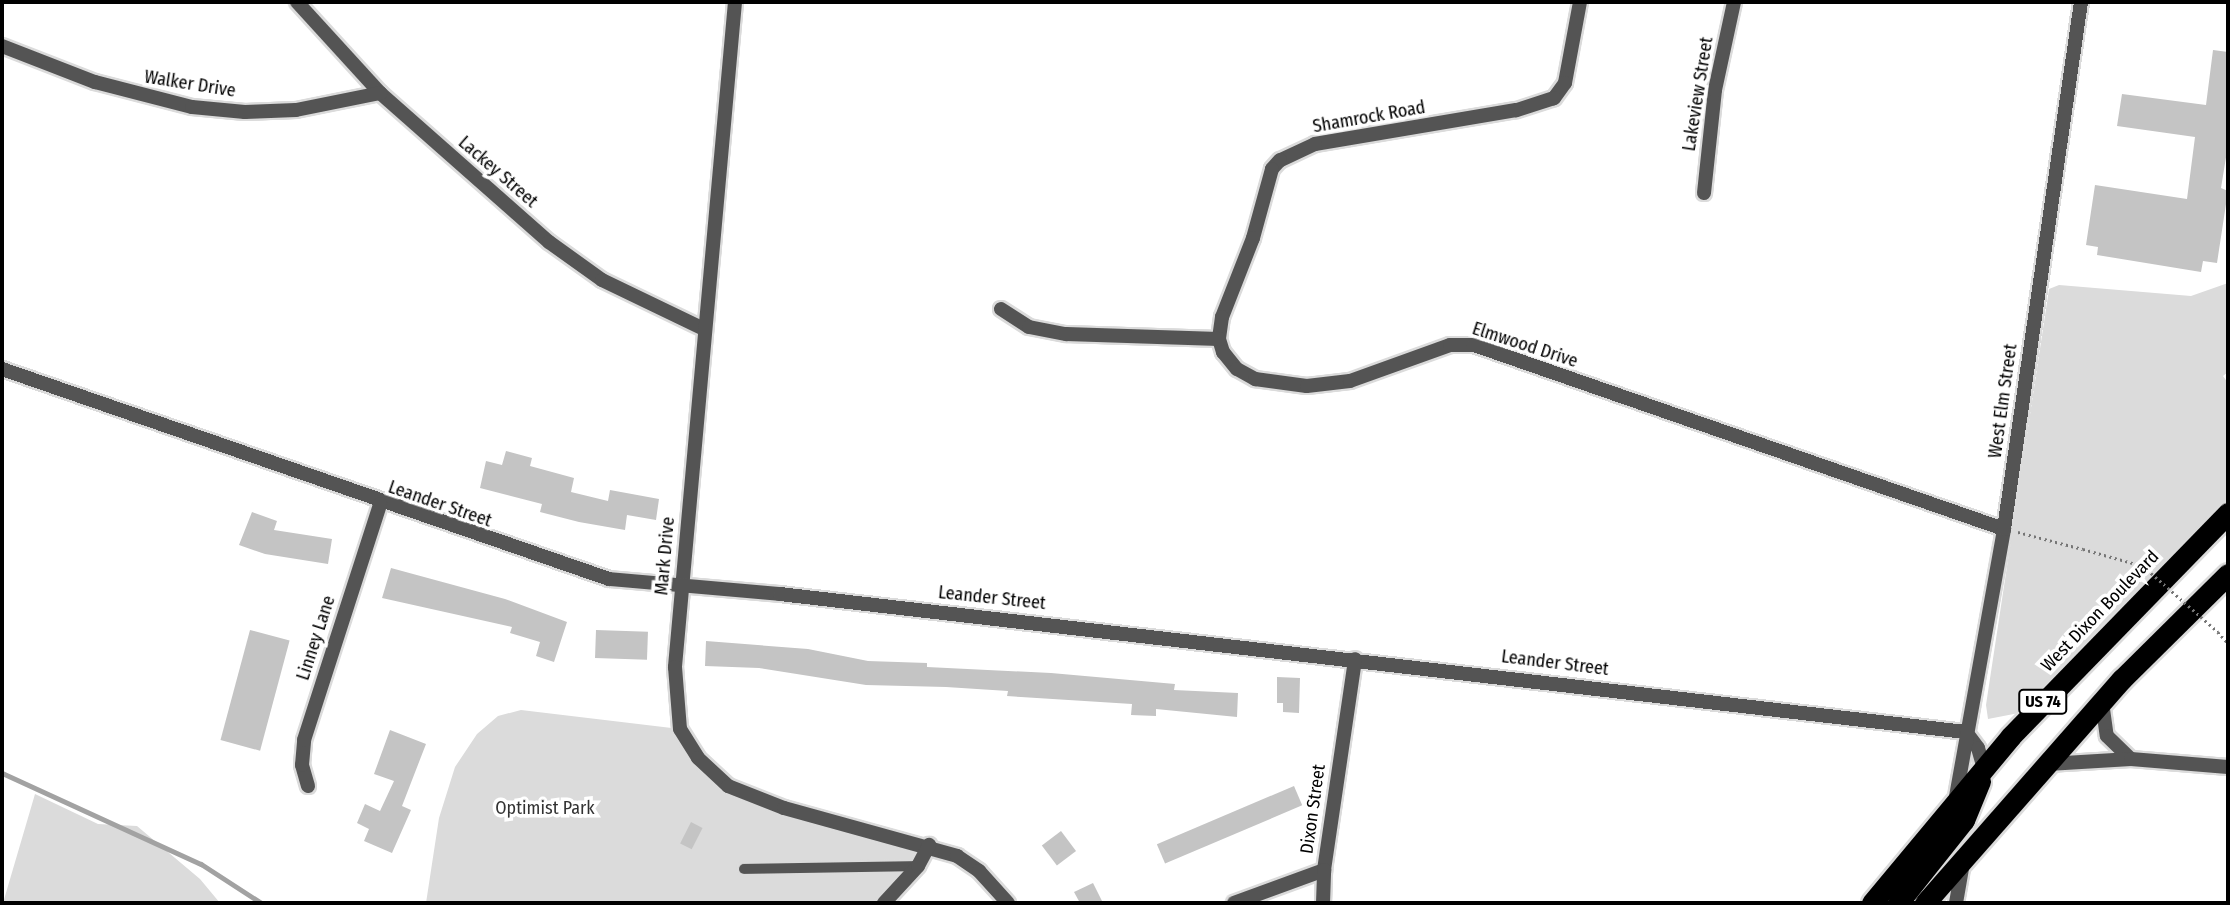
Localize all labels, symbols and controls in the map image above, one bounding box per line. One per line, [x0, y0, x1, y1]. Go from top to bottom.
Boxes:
street label: Lakeview Street [1678, 35, 1718, 153]
street label: Walker Drive [143, 66, 237, 102]
street label: Shamrock Road [1311, 96, 1427, 138]
street label: Lackey Street [454, 132, 542, 212]
street label: Elmwood Drive [1470, 318, 1580, 372]
street label: West Elm Street [1984, 342, 2022, 460]
street label: Leander Street [385, 476, 495, 532]
street label: Mark Drive [651, 516, 679, 596]
street label: West Dixon Boulevard [2037, 546, 2163, 676]
street label: Leander Street [937, 582, 1047, 614]
street label: Linney Lane [292, 593, 340, 683]
street label: Leander Street [1500, 646, 1610, 680]
road number: US 74 [2017, 690, 2069, 715]
street label: Dixon Street [1296, 763, 1330, 855]
park label: Optimist Park [495, 797, 595, 819]

